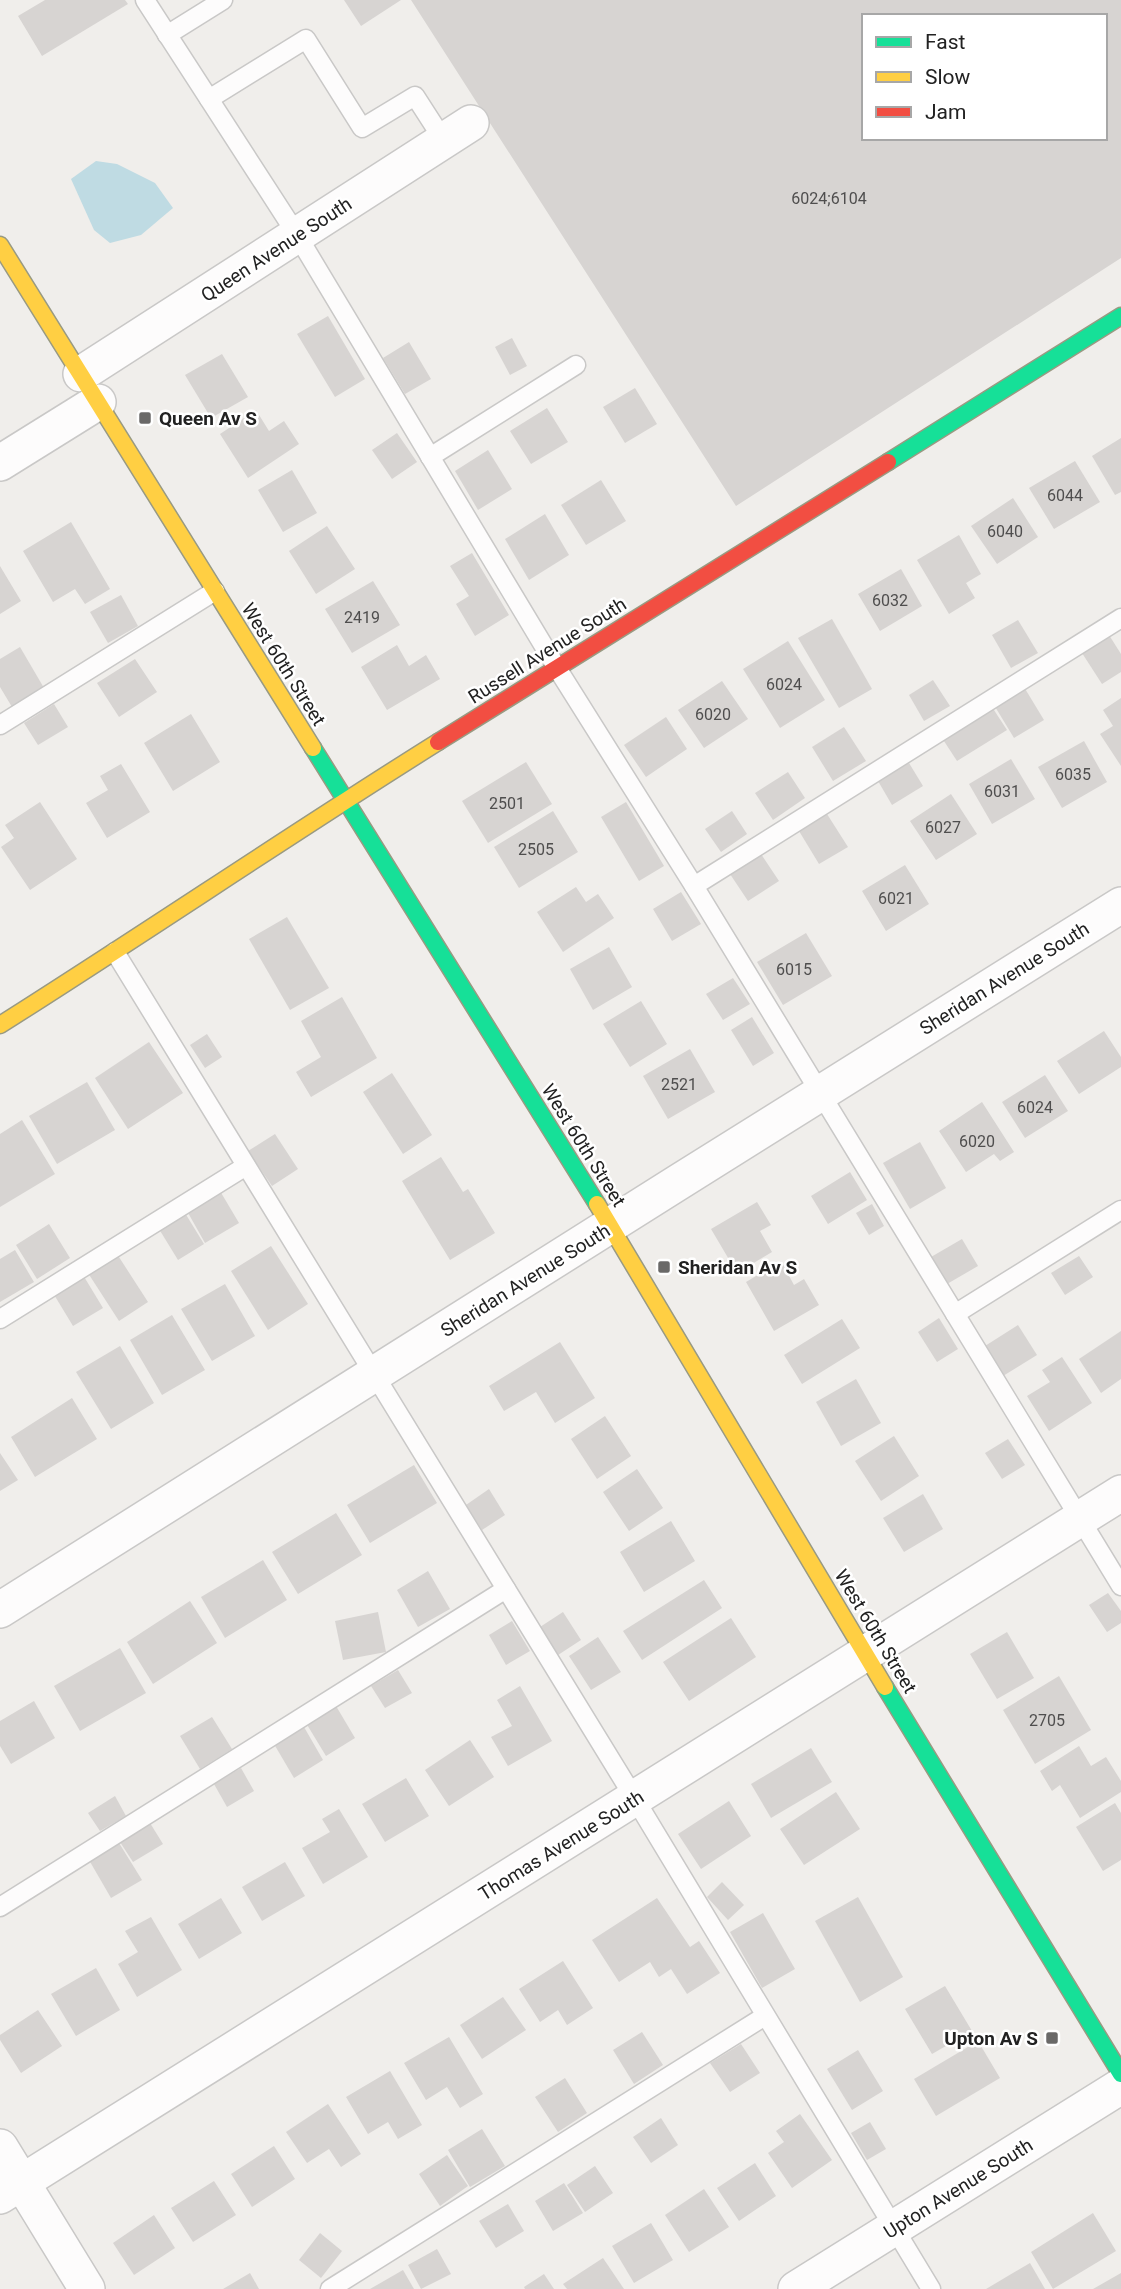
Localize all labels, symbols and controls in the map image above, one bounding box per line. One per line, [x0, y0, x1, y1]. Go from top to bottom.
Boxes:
legend [862, 14, 1107, 140]
text: Fast [925, 30, 966, 54]
text: Slow [925, 65, 971, 89]
text: Jam [925, 100, 966, 124]
house number: 6024;6104 [791, 189, 867, 208]
street label: Queen Avenue South [197, 192, 356, 307]
place label: Queen Av S [159, 407, 257, 430]
marker: Queen Av S [137, 410, 153, 426]
house number: 6044 [1047, 486, 1083, 505]
house number: 6040 [987, 522, 1023, 541]
house number: 6032 [872, 591, 908, 610]
street label: Russell Avenue South [464, 592, 631, 708]
street label: West 60th Street [237, 599, 330, 730]
house number: 2419 [344, 608, 380, 627]
house number: 6024 [766, 675, 802, 694]
house number: 6020 [695, 705, 731, 724]
house number: 6035 [1055, 765, 1091, 784]
house number: 6031 [984, 782, 1020, 801]
house number: 2501 [489, 794, 525, 813]
house number: 6027 [925, 818, 961, 837]
house number: 2505 [518, 840, 554, 859]
house number: 6021 [878, 889, 914, 908]
street label: Sheridan Avenue South [915, 917, 1093, 1040]
house number: 6015 [776, 960, 812, 979]
house number: 2521 [661, 1075, 697, 1094]
street label: West 60th Street [537, 1080, 630, 1211]
house number: 6024 [1017, 1098, 1053, 1117]
house number: 6020 [959, 1132, 995, 1151]
street label: Sheridan Avenue South [436, 1219, 614, 1342]
place label: Sheridan Av S [678, 1256, 797, 1279]
marker: Sheridan Av S [656, 1259, 672, 1275]
street label: West 60th Street [830, 1565, 922, 1697]
house number: 2705 [1029, 1711, 1065, 1730]
street label: Thomas Avenue South [474, 1785, 648, 1906]
place label: Upton Av S [944, 2027, 1038, 2050]
marker: Upton Av S [1044, 2030, 1060, 2046]
street label: Upton Avenue South [880, 2133, 1037, 2244]

